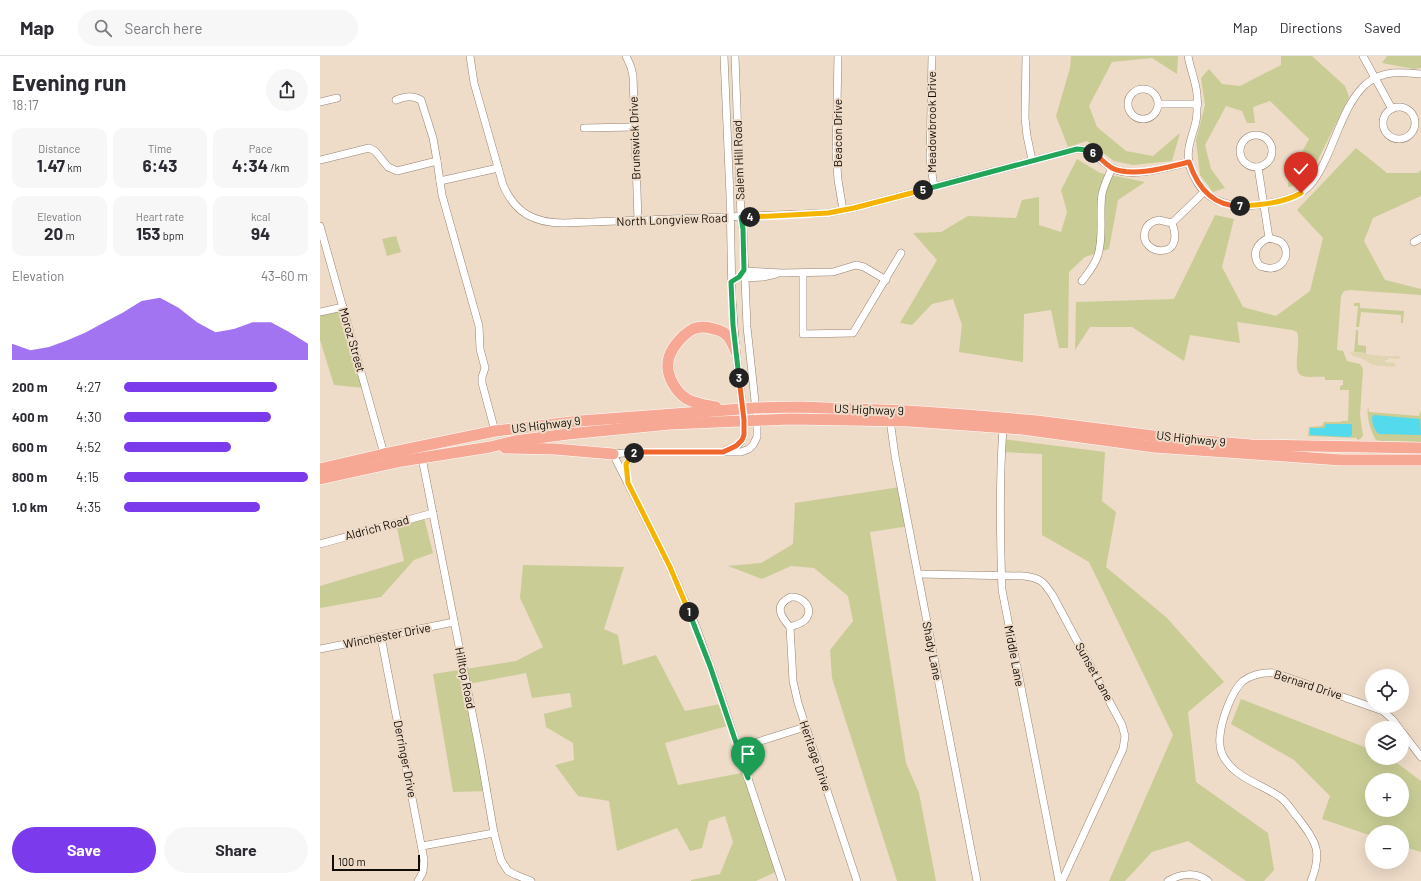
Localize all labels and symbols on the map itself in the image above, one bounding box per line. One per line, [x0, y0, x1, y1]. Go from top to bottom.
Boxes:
street label: Meadowbrook Drive [924, 71, 938, 173]
street label: Brunswick Drive [626, 96, 642, 180]
street label: Beacon Drive [830, 99, 844, 167]
street label: Salem Hill Road [730, 120, 746, 200]
pin: 6 [1083, 143, 1103, 163]
pin [1284, 152, 1318, 193]
pin: 5 [913, 180, 933, 200]
pin: 7 [1230, 196, 1250, 216]
pin: 4 [740, 207, 760, 227]
street label: North Longview Road [616, 210, 728, 228]
street label: Moroz Street [337, 306, 369, 374]
pin: 3 [729, 368, 749, 388]
street label: US Highway 9 [834, 401, 904, 417]
street label: US Highway 9 [510, 413, 581, 435]
street label: US Highway 9 [1156, 427, 1226, 449]
pin: 2 [624, 443, 644, 463]
street label: Aldrich Road [343, 512, 410, 542]
pin: 1 [679, 602, 699, 622]
street label: Winchester Drive [342, 620, 432, 650]
street label: Shady Lane [920, 620, 946, 682]
street label: Middle Lane [1002, 624, 1028, 688]
street label: Sunset Lane [1073, 640, 1117, 703]
street label: Hilltop Road [453, 646, 479, 710]
street label: Bernard Drive [1272, 666, 1344, 702]
street label: Heritage Drive [797, 718, 835, 793]
street label: Derringer Drive [392, 719, 420, 799]
pin [731, 737, 765, 778]
scale bar [332, 853, 420, 872]

